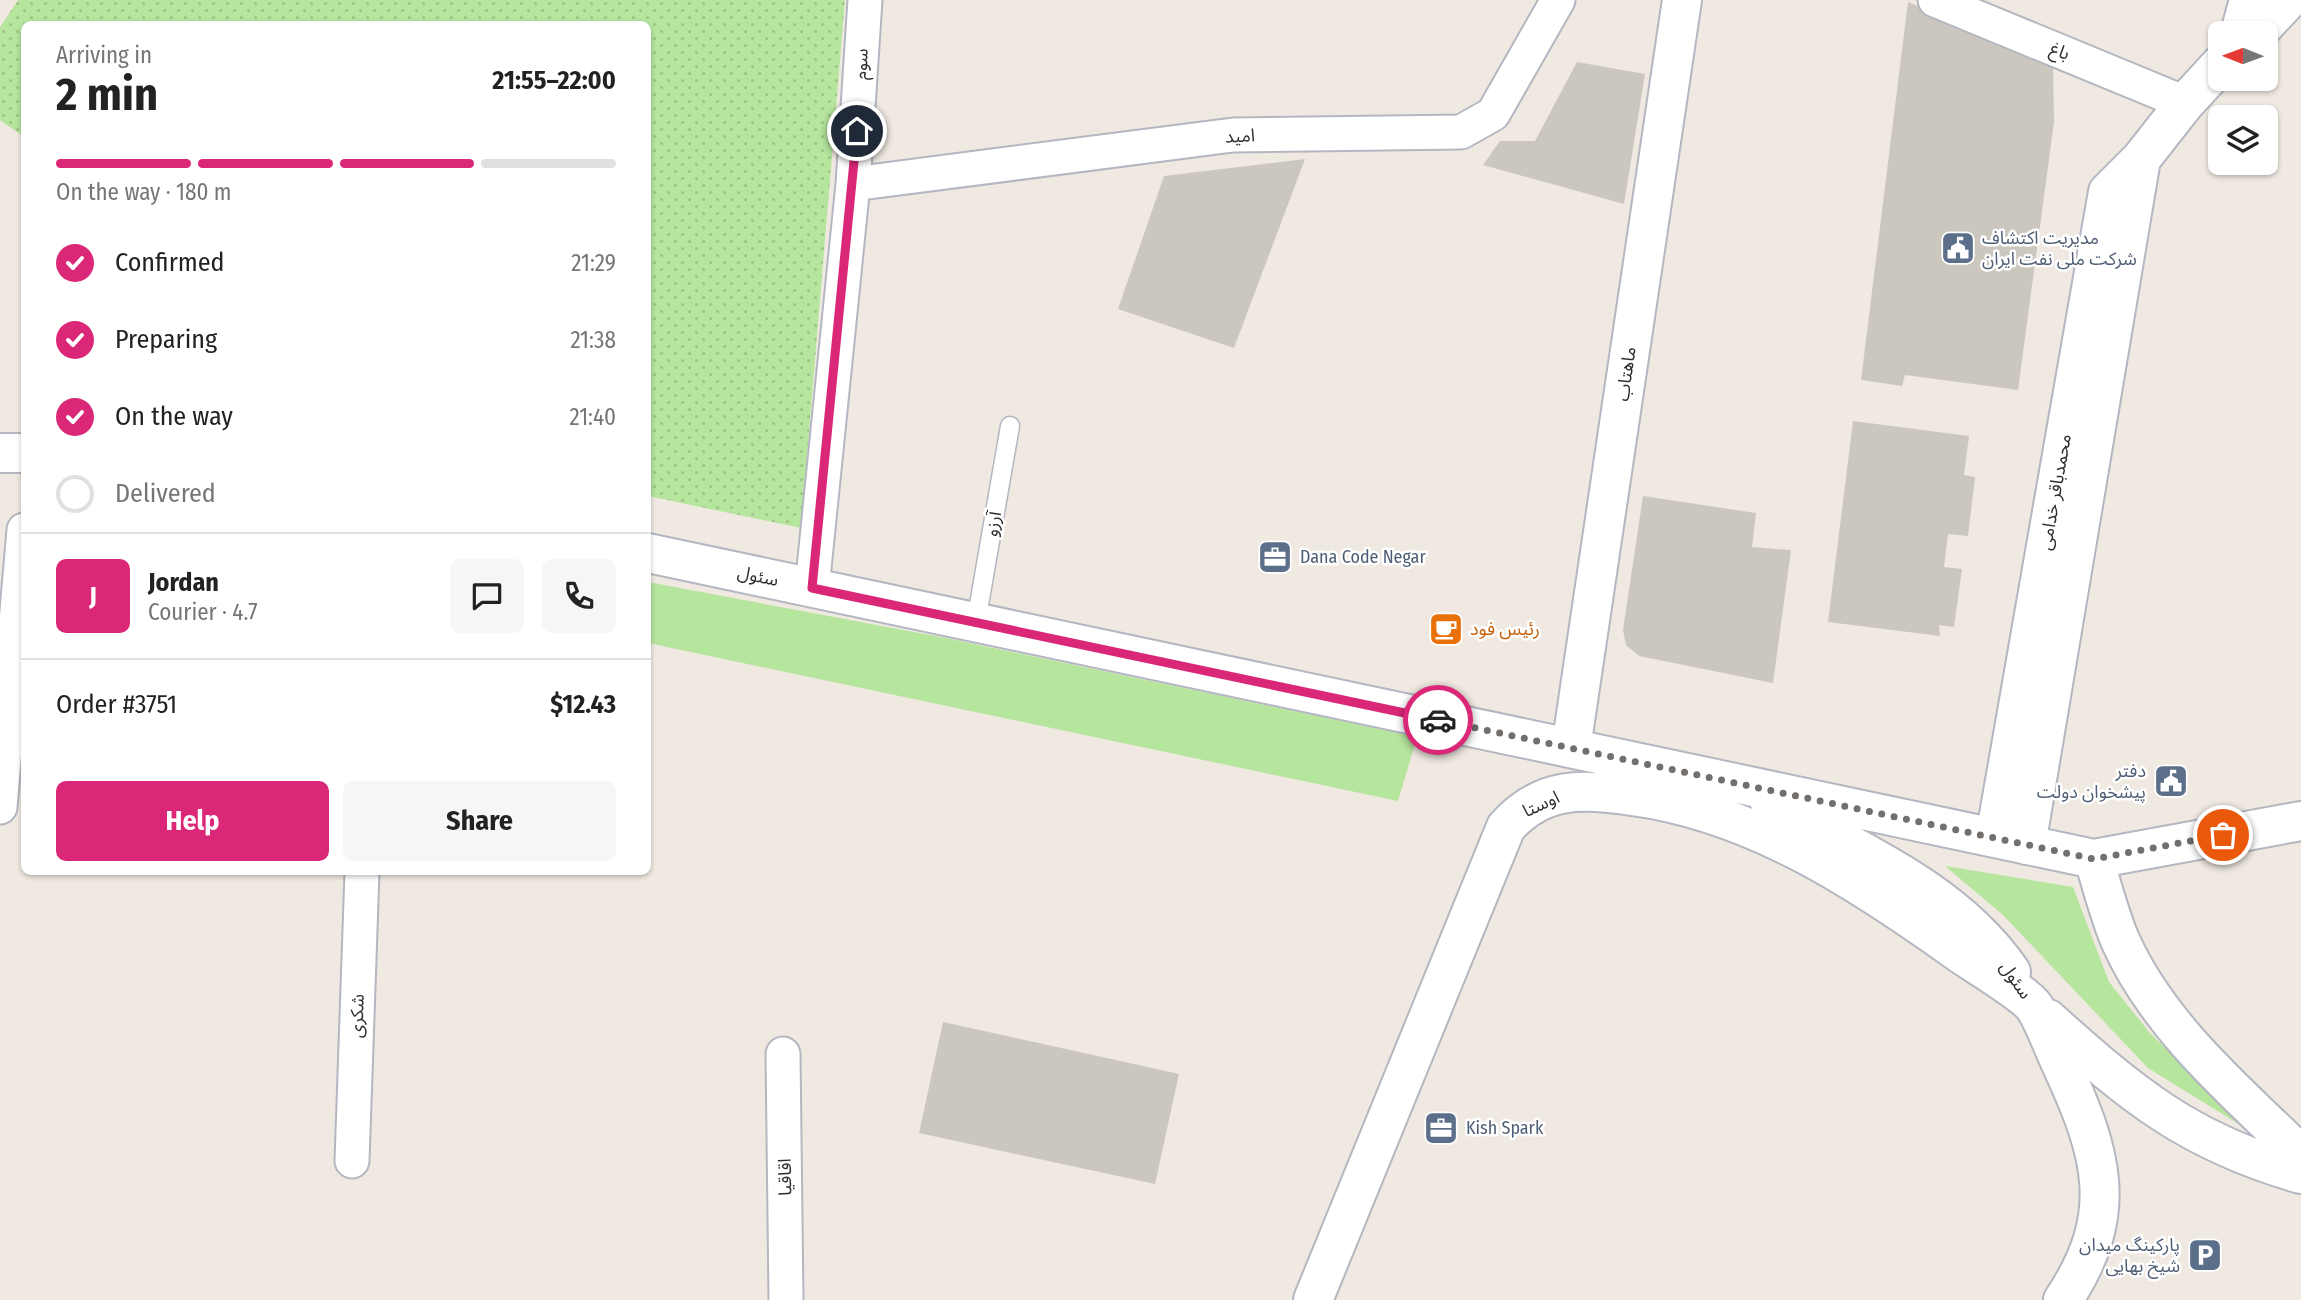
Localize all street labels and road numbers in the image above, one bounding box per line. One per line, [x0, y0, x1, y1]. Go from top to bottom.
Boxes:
street label: باغ [2046, 37, 2073, 68]
street label: سوم [849, 48, 876, 80]
street label: امید [1224, 124, 1256, 148]
street label: ماهتاب [1611, 345, 1641, 403]
street label: محمدباقر خدامی [2034, 432, 2076, 552]
street label: آرزو [980, 509, 1006, 538]
street label: سئول [736, 561, 780, 591]
street label: اوستا [1519, 786, 1563, 822]
street label: سئول [1995, 957, 2037, 1003]
street label: شکری [345, 994, 369, 1038]
street label: اقاقیا [774, 1158, 796, 1196]

